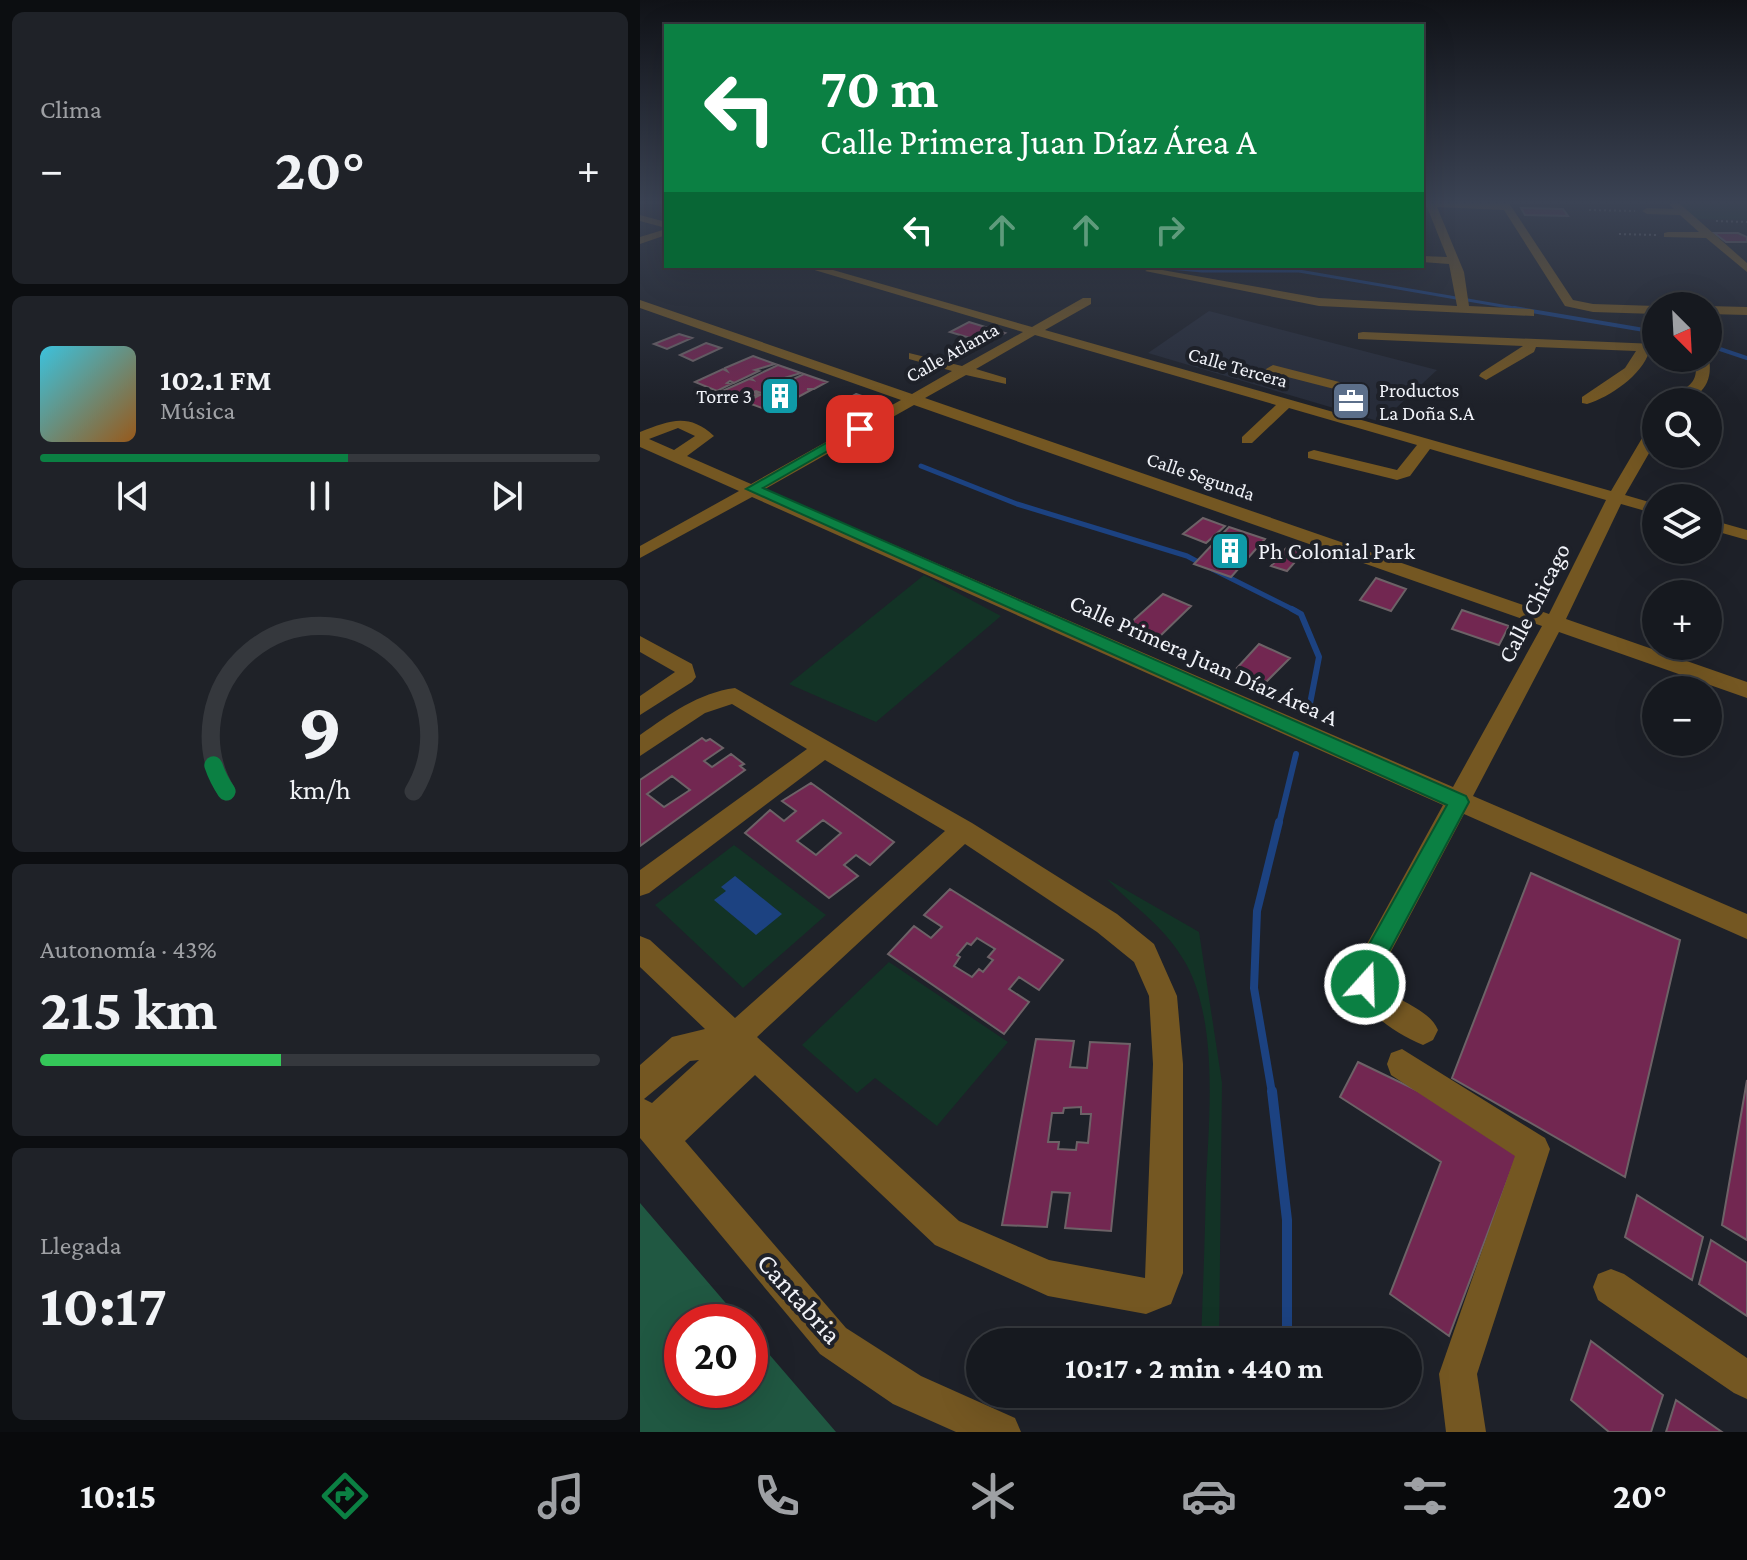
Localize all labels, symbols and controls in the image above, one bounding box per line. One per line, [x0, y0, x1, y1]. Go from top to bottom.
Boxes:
icon: left [688, 56, 792, 160]
text: 70 m [820, 57, 939, 119]
text: Clima [40, 95, 102, 124]
text: Calle Primera Juan Díaz Área A [820, 122, 1257, 162]
text: 20° [275, 135, 365, 202]
text: − [40, 145, 63, 193]
text: + [577, 145, 600, 193]
icon: left [896, 208, 940, 252]
icon: ahead [980, 208, 1024, 252]
icon: ahead [1064, 208, 1108, 252]
icon: right [1148, 208, 1192, 252]
north arrow [1642, 292, 1722, 372]
map controls [1642, 292, 1722, 756]
street label: Calle Atlanta [902, 317, 1002, 387]
street label: Calle Tercera [1186, 342, 1290, 392]
text: 102.1 FM [160, 363, 272, 396]
building icon: Torre 3 [759, 375, 801, 417]
place label: Productos La Doña S.A [1379, 379, 1475, 424]
office icon: Productos La Doña S.A [1330, 380, 1372, 422]
place label: Torre 3 [696, 385, 752, 407]
button: search [1642, 388, 1722, 468]
pin [826, 395, 894, 463]
text: Música [160, 396, 235, 425]
icon: arrive [838, 407, 882, 451]
street label: Calle Segunda [1144, 447, 1258, 506]
icon: previous [111, 474, 155, 518]
icon: pause [298, 474, 342, 518]
icon: next [485, 474, 529, 518]
button: layers [1642, 484, 1722, 564]
building icon: Ph Colonial Park [1209, 530, 1251, 572]
place label: Ph Colonial Park [1258, 537, 1416, 564]
street label: Calle Chicago [1492, 538, 1575, 667]
button: + [1642, 580, 1722, 660]
street label: Calle Primera Juan Díaz Área A [1066, 588, 1343, 731]
button: − [1642, 676, 1722, 756]
text: 9 [297, 683, 343, 776]
text: km/h [289, 773, 351, 805]
text: Autonomía · 43% [40, 935, 217, 964]
position arrow [1323, 942, 1407, 1026]
text: 215 km [40, 975, 217, 1042]
text: Llegada [40, 1231, 121, 1260]
street label: Cantabria [751, 1247, 848, 1350]
text: 10:17 [40, 1271, 167, 1338]
speed limit sign: 20 [664, 1304, 768, 1408]
text: 10:17 · 2 min · 440 m [1065, 1351, 1323, 1384]
icon: directions [317, 1468, 373, 1524]
icon: music [533, 1468, 589, 1524]
icon: phone [749, 1468, 805, 1524]
icon: climate [965, 1468, 1021, 1524]
icon: car [1181, 1468, 1237, 1524]
icon: filters [1397, 1468, 1453, 1524]
text: 10:15 [80, 1476, 156, 1516]
text: 20° [1613, 1476, 1667, 1516]

